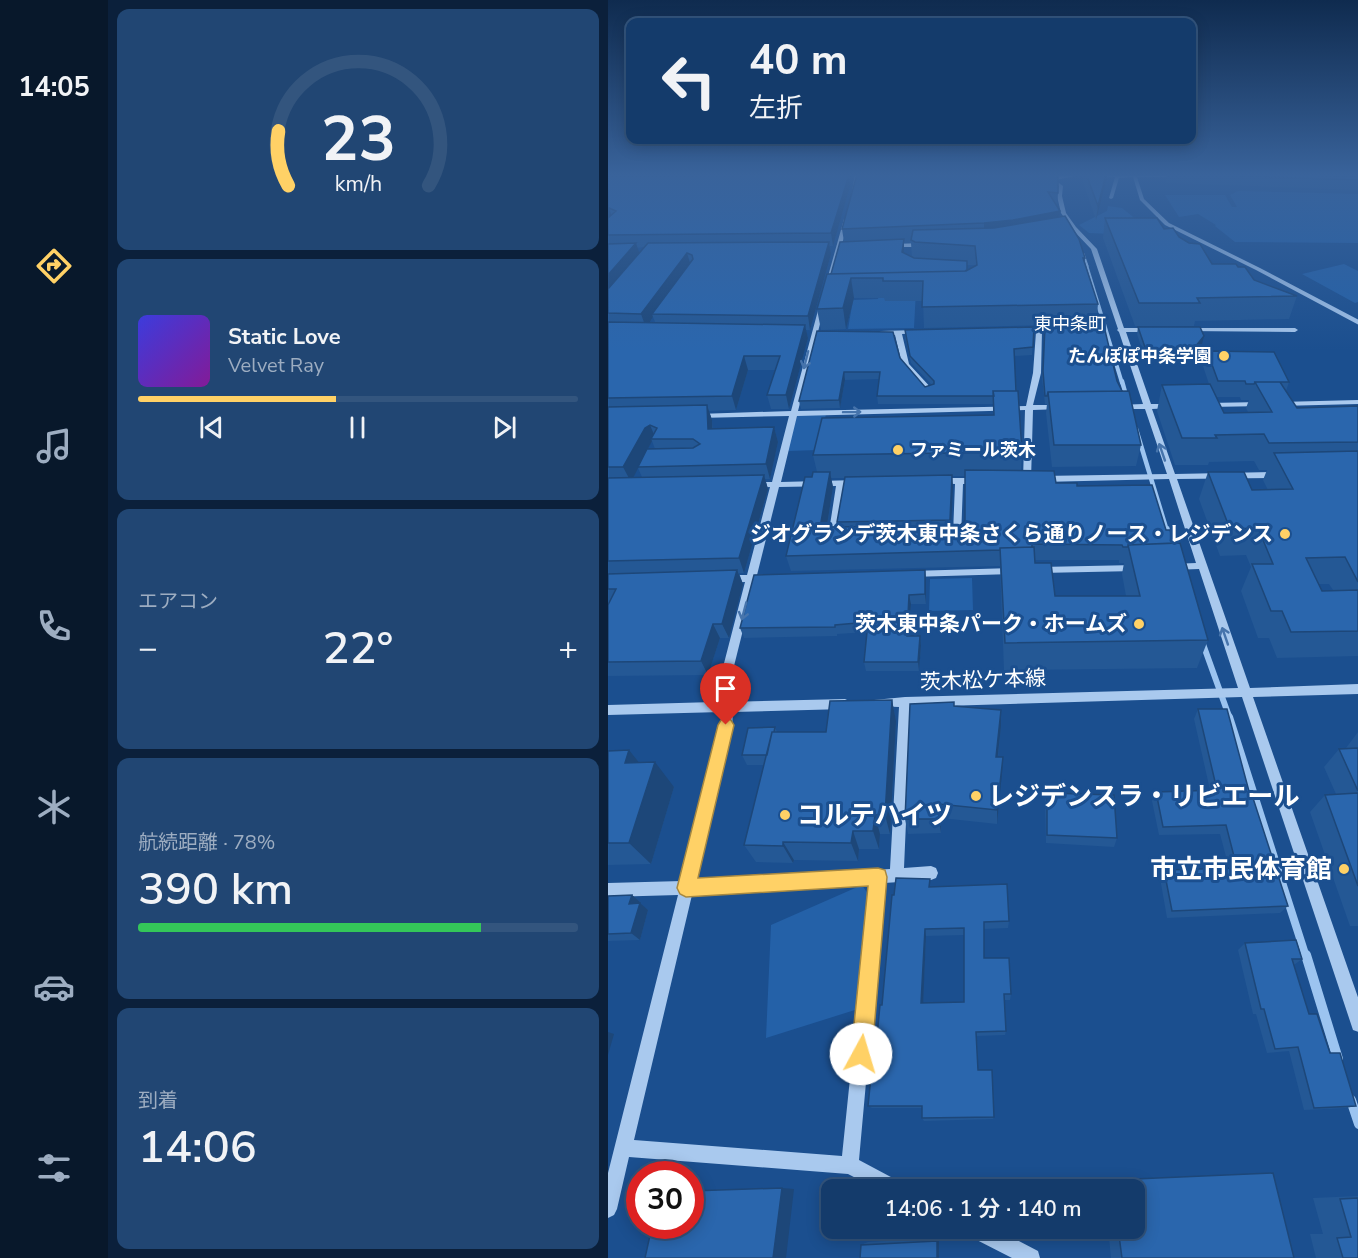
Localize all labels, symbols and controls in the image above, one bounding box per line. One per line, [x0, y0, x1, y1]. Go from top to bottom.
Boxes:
text: 40 m [749, 32, 848, 89]
icon: left [650, 42, 728, 120]
text: 14:05 [18, 69, 90, 106]
text: 左折 [749, 90, 803, 127]
text: 23 [321, 98, 395, 183]
text: km/h [334, 170, 382, 200]
icon: directions [33, 245, 75, 287]
district label: 東中条町 [1034, 312, 1106, 336]
text: Static Love [228, 322, 341, 352]
place label: たんぽぽ中条学園 [1068, 344, 1212, 368]
marker: たんぽぽ中条学園 [1217, 349, 1231, 363]
one-way arrow [800, 350, 812, 369]
text: Velvet Ray [228, 352, 324, 379]
one-way arrow [841, 406, 861, 418]
icon: previous [195, 411, 228, 444]
icon: pause [341, 411, 374, 444]
icon: next [488, 411, 521, 444]
icon: music [33, 425, 75, 467]
place label: ファミール茨木 [910, 438, 1036, 462]
marker: ファミール茨木 [891, 443, 905, 457]
one-way arrow [1155, 443, 1166, 462]
place label: ジオグランデ茨木東中条さくら通りノース・レジデンス [750, 520, 1273, 548]
marker: ジオグランデ茨木東中条さくら通りノース・レジデンス [1278, 527, 1292, 541]
text: エアコン [138, 588, 218, 615]
one-way arrow [738, 601, 749, 620]
icon: phone [33, 605, 75, 647]
place label: 茨木東中条パーク・ホームズ [855, 610, 1127, 638]
marker: 茨木東中条パーク・ホームズ [1132, 617, 1146, 631]
text: 22° [323, 618, 393, 679]
text: − [138, 626, 158, 671]
text: + [558, 626, 578, 671]
one-way arrow [1219, 628, 1230, 646]
pin [700, 663, 751, 725]
street label: 茨木松ケ本線 [920, 664, 1046, 696]
icon: arrive [709, 672, 742, 705]
place label: レジデンスラ・リビエール [988, 779, 1299, 814]
icon: climate [33, 786, 75, 828]
marker: レジデンスラ・リビエール [969, 789, 983, 803]
place label: コルテハイツ [797, 798, 952, 833]
marker: コルテハイツ [778, 808, 792, 822]
text: 航続距離 · 78% [138, 829, 275, 856]
place label: 市立市民体育館 [1150, 852, 1332, 887]
text: 390 km [138, 859, 293, 920]
marker: 市立市民体育館 [1337, 862, 1351, 876]
icon: car [33, 966, 75, 1008]
position arrow [829, 1022, 893, 1086]
text: 到着 [138, 1087, 178, 1114]
text: 14:06 [138, 1117, 257, 1178]
icon: filters [33, 1147, 75, 1189]
speed limit sign: 30 [626, 1161, 704, 1239]
text: 14:06 · 1 分 · 140 m [884, 1194, 1082, 1224]

